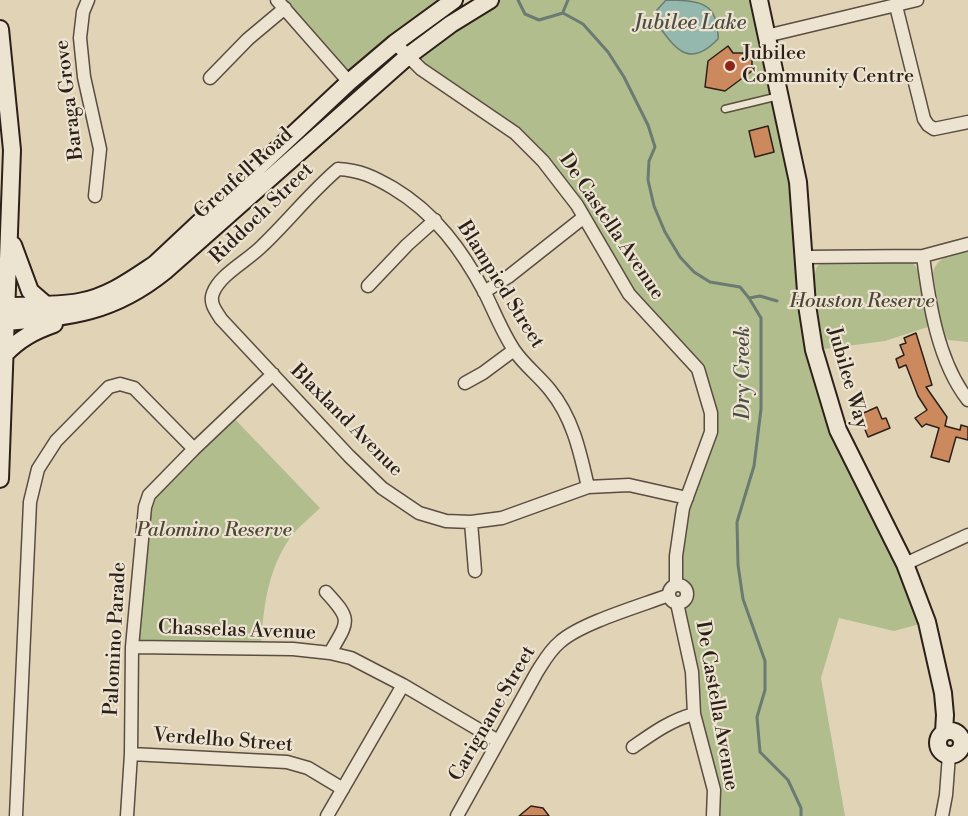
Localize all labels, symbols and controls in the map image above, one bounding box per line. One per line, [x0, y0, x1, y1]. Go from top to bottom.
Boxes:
water label: Jubilee Lake [634, 11, 746, 37]
street label: Baraga Grove [51, 38, 89, 162]
place label: Jubilee Community Centre [742, 42, 914, 89]
marker: Jubilee Community Centre [723, 59, 737, 73]
street label: Grenfell Road [190, 123, 298, 225]
street label: De Castella Avenue [553, 149, 669, 305]
street label: Riddoch Street [205, 159, 319, 269]
street label: Blampied Street [451, 217, 549, 353]
park label: Houston Reserve [789, 290, 935, 314]
street label: Jubilee Way [821, 324, 873, 432]
water label: Dry Creek [731, 326, 757, 420]
street label: Blaxland Avenue [285, 360, 407, 482]
park label: Palomino Reserve [136, 519, 292, 543]
street label: Palomino Parade [100, 561, 132, 717]
street label: Chasselas Avenue [158, 616, 316, 646]
street label: De Castella Avenue [689, 619, 743, 793]
street label: Carignane Street [445, 642, 541, 786]
street label: Verdelho Street [152, 724, 294, 758]

